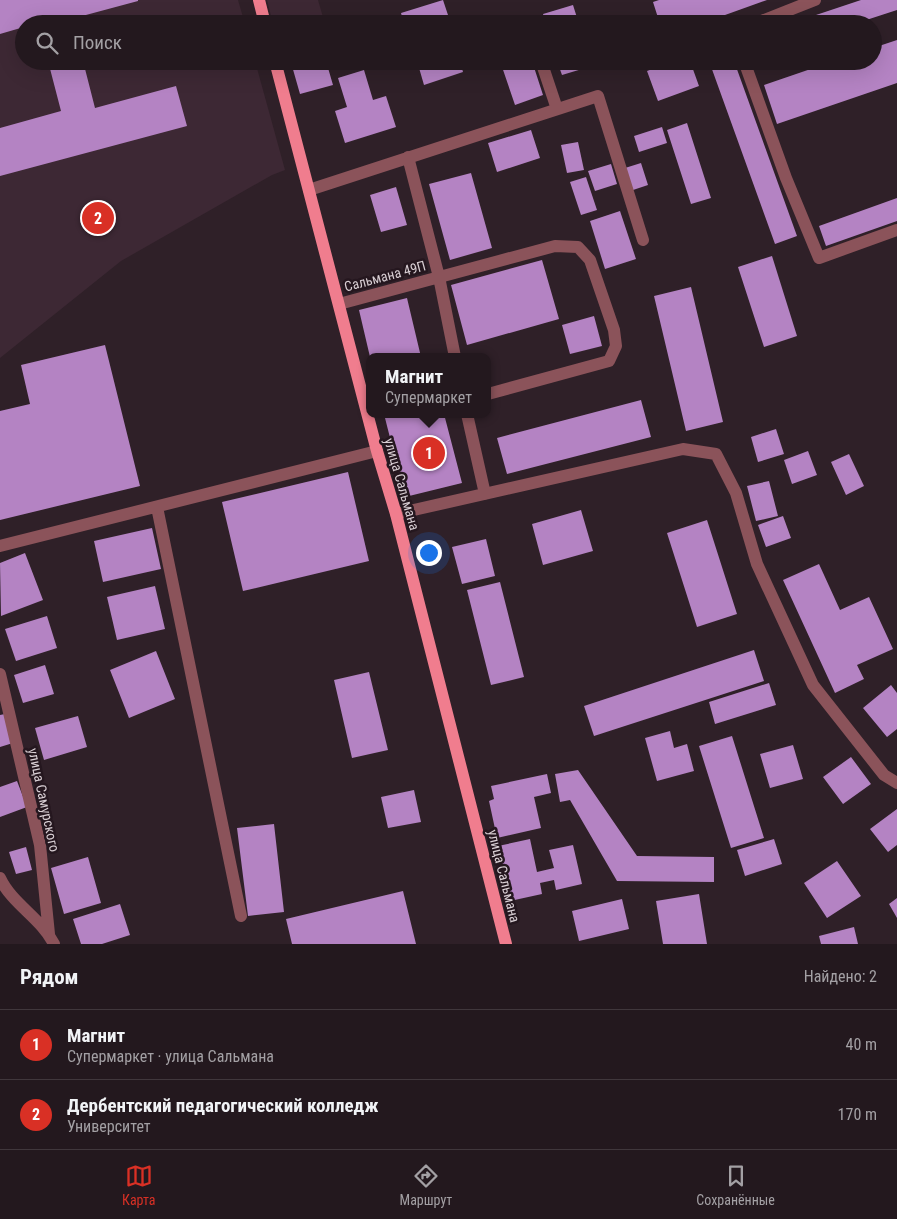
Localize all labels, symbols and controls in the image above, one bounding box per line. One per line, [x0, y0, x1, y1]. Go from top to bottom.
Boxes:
search box [15, 15, 882, 70]
icon: search [33, 29, 61, 57]
text: Поиск [73, 31, 122, 54]
pin: 2 [82, 199, 114, 237]
street label: Сальмана 49П [342, 257, 428, 295]
popup [366, 353, 491, 418]
text: Магнит [385, 365, 443, 388]
text: Супермаркет [385, 388, 472, 407]
pin: 1 [413, 434, 445, 472]
street label: улица Сальмана [381, 436, 423, 532]
your location [416, 540, 442, 566]
street label: улица Самурского [25, 747, 63, 853]
street label: улица Сальмана [485, 828, 523, 924]
text: Рядом [20, 965, 79, 989]
text: Найдено: 2 [804, 967, 877, 986]
text: Магнит [67, 1024, 125, 1047]
text: 1 [32, 1035, 40, 1054]
text: 40 m [845, 1035, 877, 1054]
text: Супермаркет · улица Сальмана [67, 1047, 274, 1066]
text: Дербентский педагогический колледж [67, 1094, 378, 1117]
text: 2 [32, 1105, 40, 1124]
text: 170 m [838, 1105, 877, 1124]
text: Университет [67, 1117, 151, 1136]
tab: Карта [122, 1162, 156, 1208]
tab: Маршрут [400, 1162, 452, 1208]
tab: Сохранённые [696, 1162, 775, 1208]

